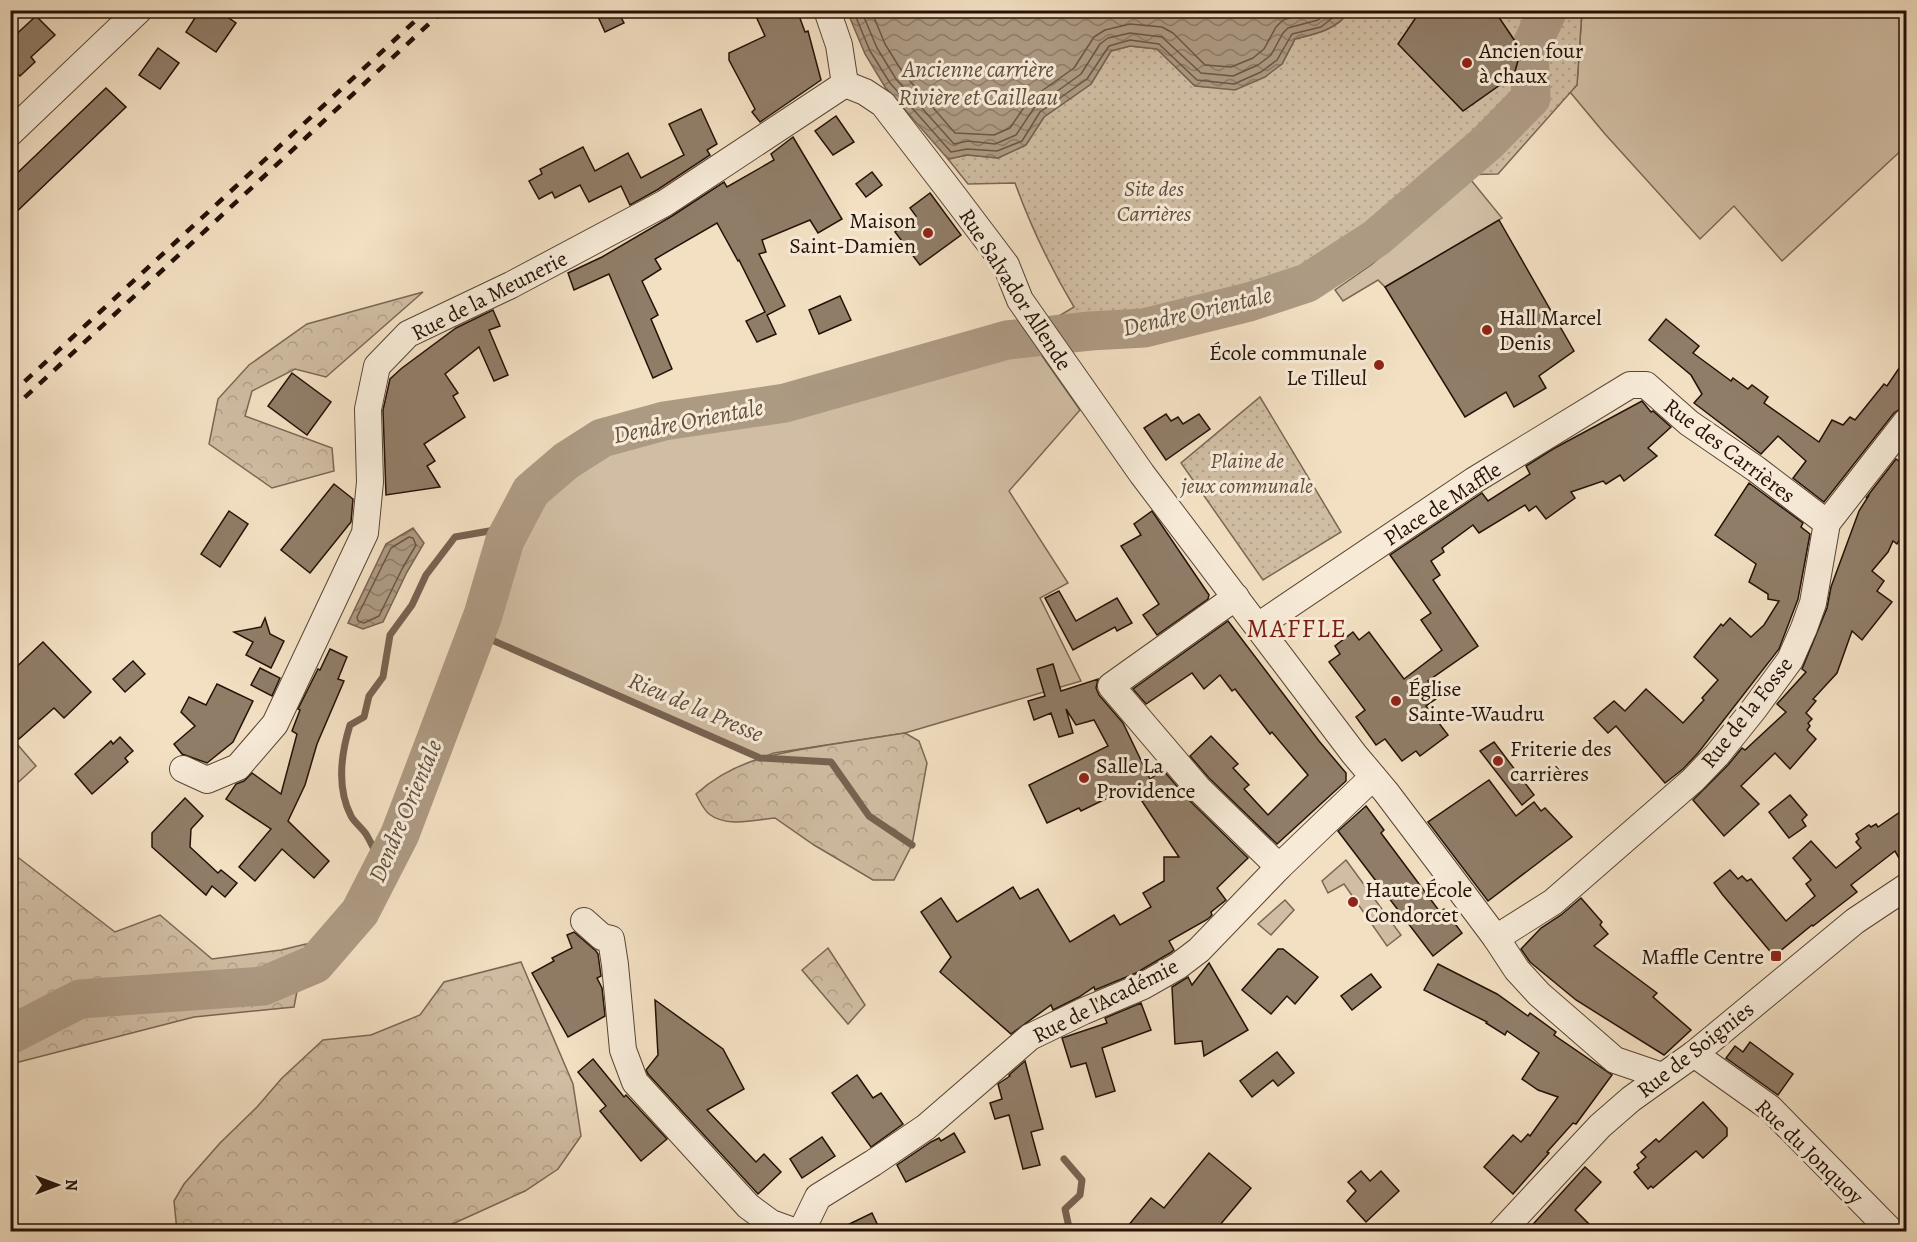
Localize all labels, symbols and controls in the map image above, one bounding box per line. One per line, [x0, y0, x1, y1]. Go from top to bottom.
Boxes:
place label: Ancien four à chaux [1478, 36, 1583, 91]
water label: Ancienne carrière Rivière et Cailleau [898, 53, 1058, 113]
marker: Ancien four à chaux [1460, 56, 1474, 70]
park label: Site des Carrières [1117, 174, 1192, 229]
street label: Rue Salvador Allende [951, 203, 1079, 376]
place label: Maison Saint-Damien [789, 206, 916, 261]
marker: Maison Saint-Damien [921, 226, 935, 240]
street label: Rue de la Meunerie [406, 244, 573, 348]
water label: Dendre Orientale [1119, 278, 1275, 344]
place label: Hall Marcel Denis [1499, 303, 1602, 358]
marker: Hall Marcel Denis [1480, 323, 1494, 337]
place label: École communale Le Tilleul [1209, 338, 1367, 393]
marker: École communale Le Tilleul [1372, 358, 1386, 372]
water label: Dendre Orientale [610, 391, 766, 451]
street label: Rue des Carrières [1657, 391, 1801, 510]
park label: Plaine de jeux communale [1179, 446, 1313, 501]
street label: Place de Maffle [1378, 455, 1507, 553]
district label: MAFFLE [1247, 611, 1347, 646]
street label: Rue de la Fosse [1694, 651, 1800, 775]
water label: Rieu de la Presse [624, 664, 769, 750]
place label: Église Sainte-Waudru [1408, 674, 1545, 729]
marker: Église Sainte-Waudru [1389, 694, 1403, 708]
water label: Dendre Orientale [361, 734, 450, 887]
place label: Friterie des carrières [1510, 734, 1612, 789]
place label: Salle La Providence [1096, 751, 1195, 806]
marker: Friterie des carrières [1491, 754, 1505, 768]
marker: Salle La Providence [1077, 771, 1091, 785]
place label: Haute École Condorcet [1365, 875, 1472, 930]
marker: Haute École Condorcet [1346, 895, 1360, 909]
place label: Maffle Centre [1641, 942, 1764, 972]
marker: Maffle Centre [1769, 949, 1783, 963]
street label: Rue de l'Académie [1027, 951, 1183, 1051]
street label: Rue de Soignies [1631, 994, 1761, 1105]
street label: Rue du Jonquoy [1749, 1092, 1870, 1211]
north arrow [27, 1155, 87, 1215]
text: N [60, 1179, 82, 1191]

